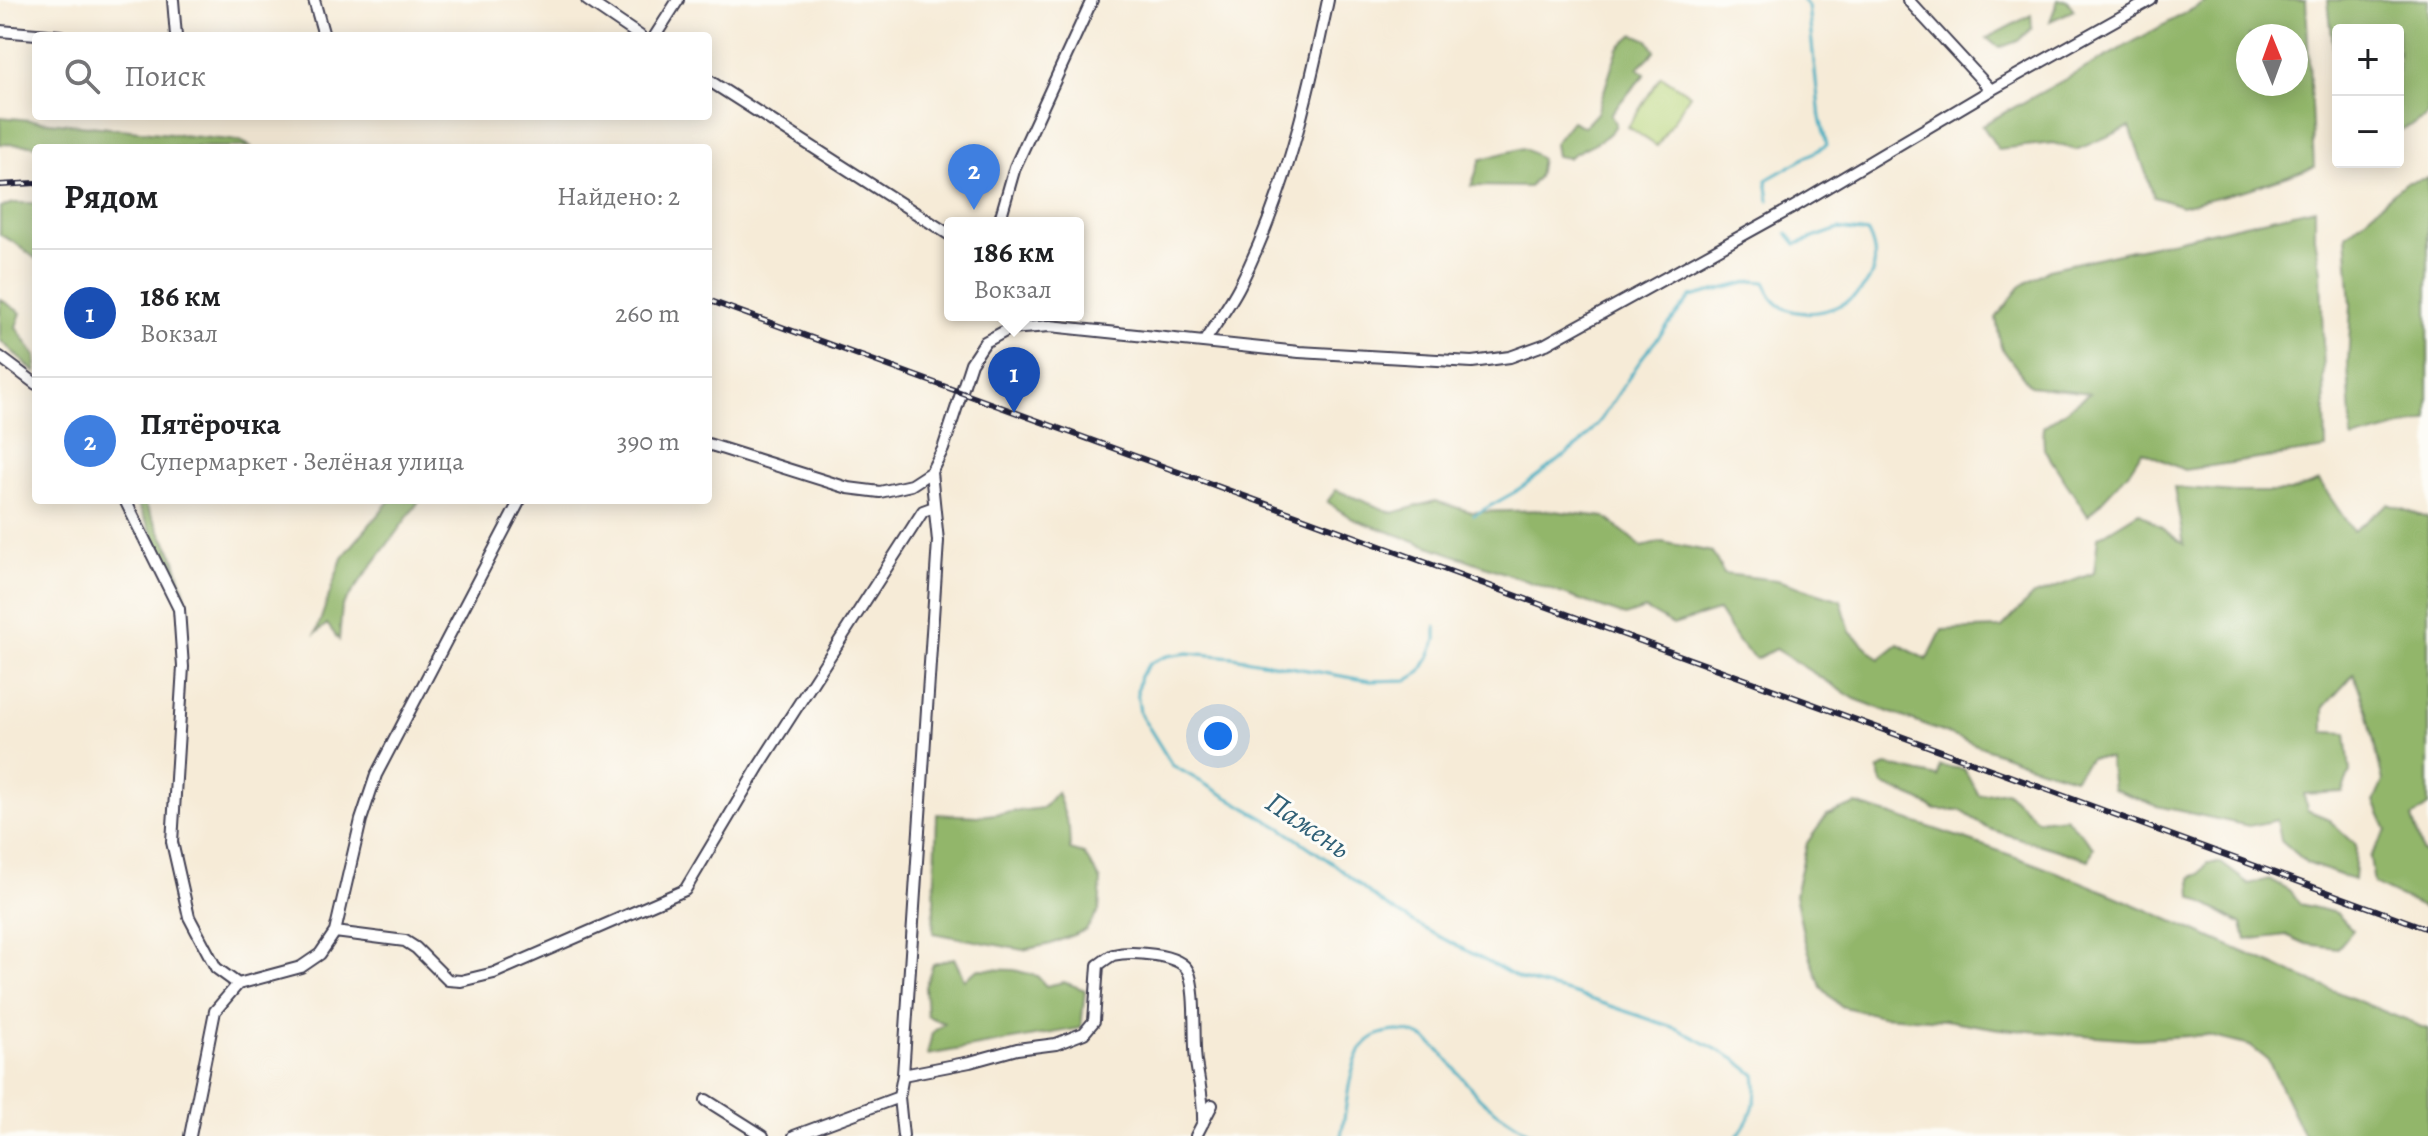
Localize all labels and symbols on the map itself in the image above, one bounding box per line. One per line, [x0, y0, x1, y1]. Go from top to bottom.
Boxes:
north arrow [2236, 24, 2308, 96]
pin: 2 [948, 144, 1000, 210]
pin: 1 [988, 347, 1040, 413]
your location [1198, 716, 1238, 756]
water label: Пажень [1258, 782, 1358, 868]

